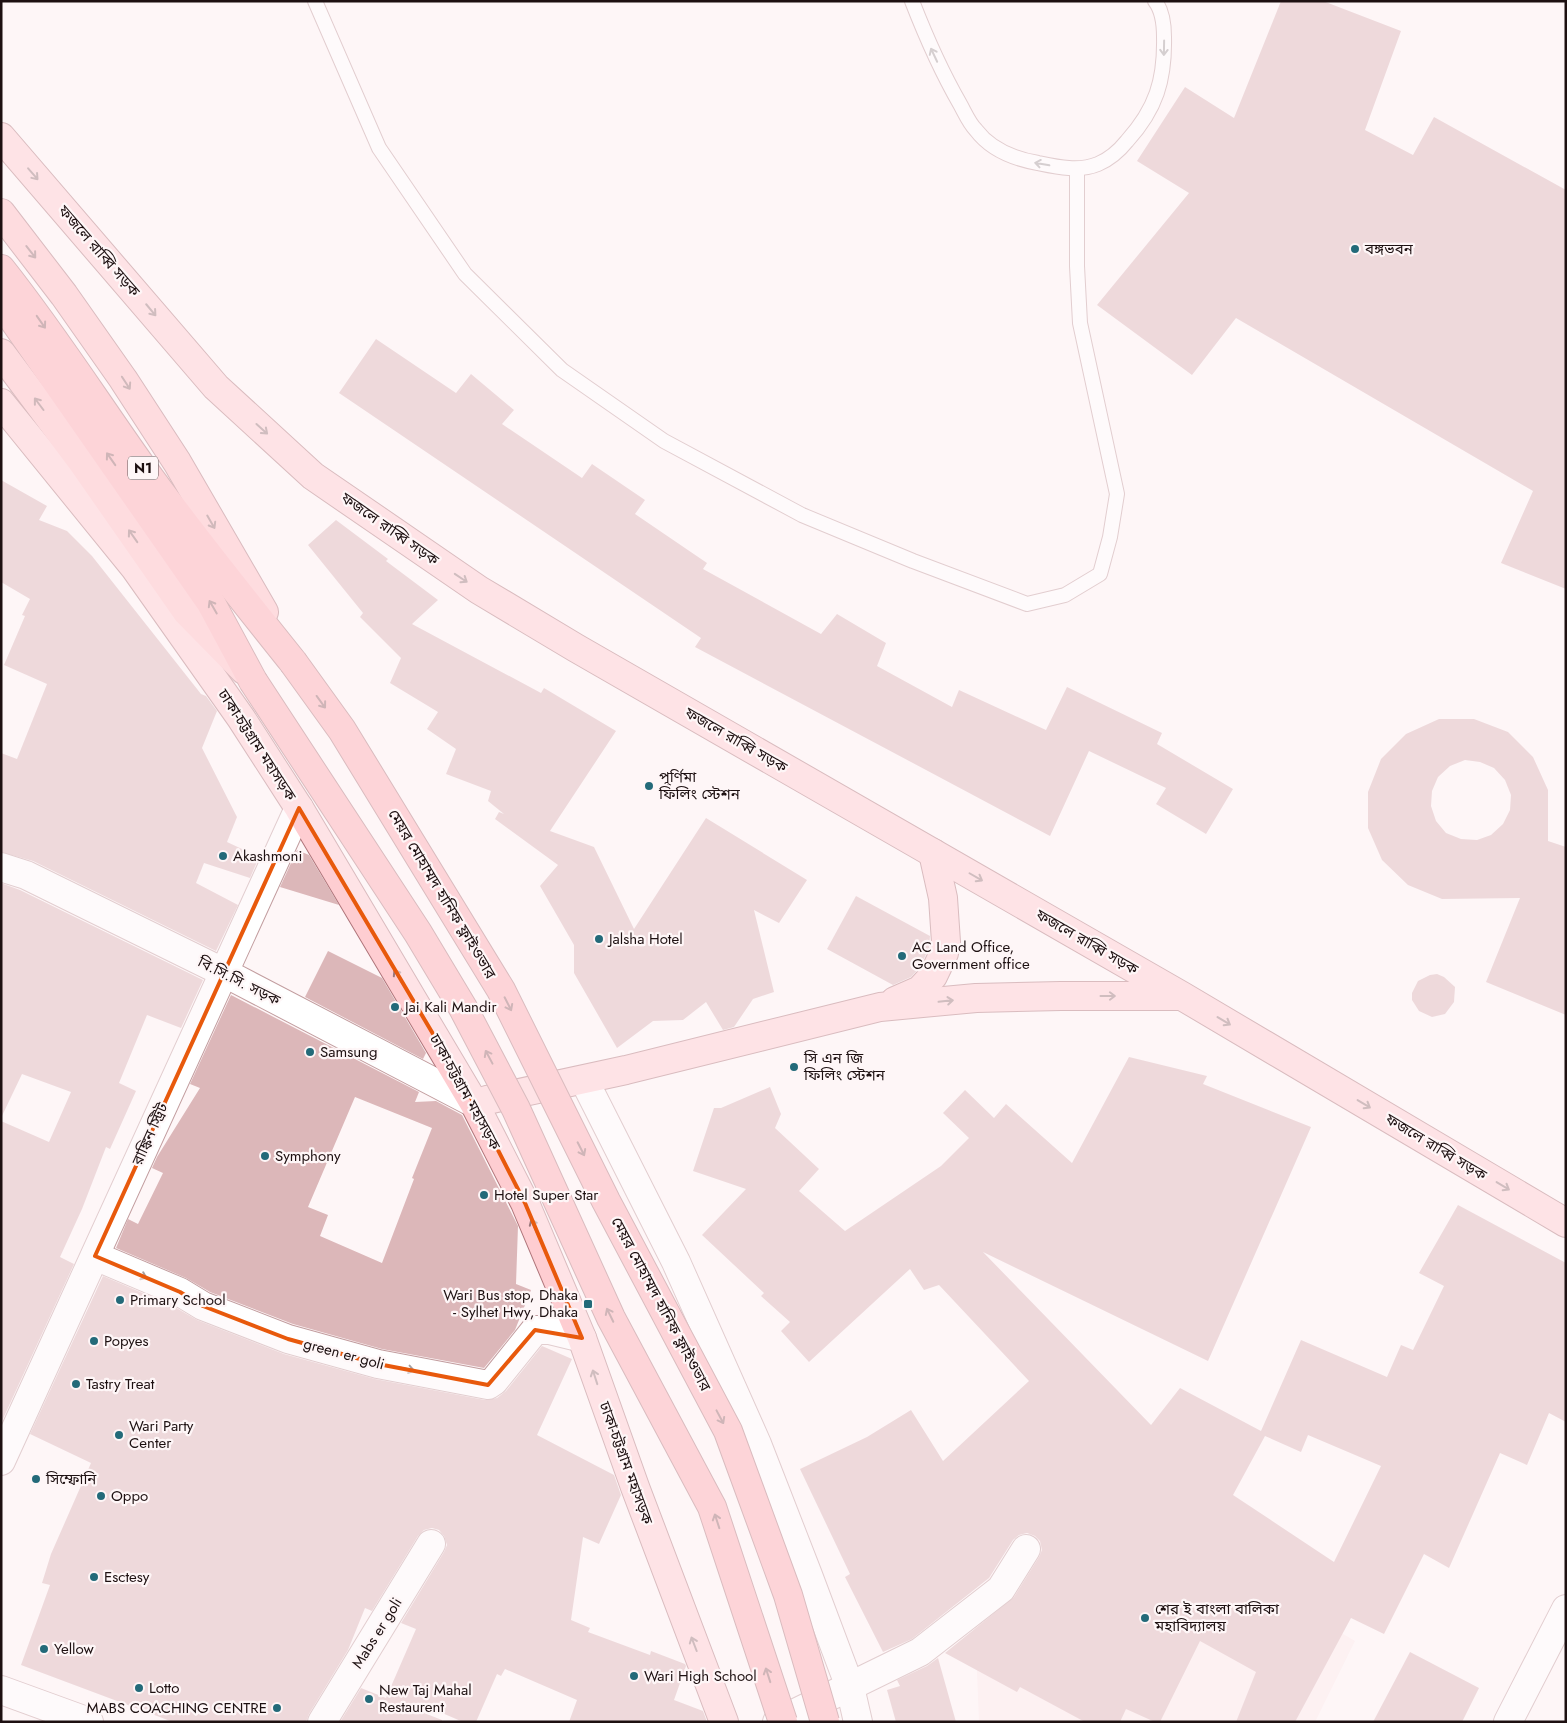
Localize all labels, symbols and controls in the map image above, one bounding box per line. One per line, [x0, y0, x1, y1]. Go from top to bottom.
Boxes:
one-way arrow [1159, 40, 1169, 56]
one-way arrow [929, 48, 939, 63]
one-way arrow [1035, 159, 1051, 169]
one-way arrow [28, 167, 39, 180]
street label: ফজলে রাব্বি সড়ক [52, 200, 146, 302]
place label: বঙ্গভবন [1364, 238, 1414, 260]
marker: বঙ্গভবন [1349, 243, 1361, 255]
one-way arrow [26, 245, 36, 259]
one-way arrow [145, 304, 156, 317]
one-way arrow [36, 315, 46, 329]
one-way arrow [121, 376, 131, 390]
one-way arrow [33, 397, 44, 411]
one-way arrow [255, 423, 268, 435]
one-way arrow [106, 452, 116, 466]
road number: N1 [128, 456, 158, 479]
street label: ফজলে রাব্বি সড়ক [336, 486, 444, 571]
one-way arrow [206, 514, 216, 529]
one-way arrow [128, 529, 138, 543]
one-way arrow [454, 573, 468, 583]
one-way arrow [207, 601, 217, 615]
street label: ঢাকা-চট্টগ্রাম মহাসড়ক [212, 684, 302, 806]
one-way arrow [316, 695, 326, 709]
street label: ফজলে রাব্বি সড়ক [680, 701, 792, 779]
place label: পূর্ণিমা ফিলিং স্টেশন [658, 766, 741, 805]
marker: পূর্ণিমা ফিলিং স্টেশন [643, 780, 655, 792]
street label: মেয়র মোহাম্মদ হানিফ ফ্লাইওভার [383, 805, 502, 984]
place label: Akashmoni [233, 845, 302, 867]
marker: Akashmoni [217, 850, 229, 862]
one-way arrow [968, 873, 982, 883]
street label: ফজলে রাব্বি সড়ক [1031, 903, 1143, 981]
place label: Jalsha Hotel [607, 928, 683, 950]
marker: Jalsha Hotel [593, 933, 605, 945]
place label: AC Land Office, Government office [912, 936, 1030, 975]
street label: বি.সি.সি. সড়ক [193, 950, 285, 1012]
marker: AC Land Office, Government office [896, 950, 908, 962]
one-way arrow [393, 969, 403, 983]
one-way arrow [1100, 991, 1116, 1001]
place label: Jai Kali Mandir [403, 996, 497, 1018]
one-way arrow [503, 996, 513, 1011]
one-way arrow [937, 996, 953, 1006]
marker: Jai Kali Mandir [389, 1001, 401, 1013]
one-way arrow [1216, 1016, 1231, 1026]
street label: ঢাকা-চট্টগ্রাম মহাসড়ক [424, 1029, 506, 1155]
place label: Samsung [320, 1041, 377, 1063]
marker: Samsung [304, 1046, 316, 1058]
place label: সি এন জি ফিলিং স্টেশন [803, 1047, 886, 1086]
one-way arrow [484, 1050, 493, 1065]
marker: সি এন জি ফিলিং স্টেশন [788, 1061, 800, 1073]
street label: রাঙ্কিন স্ট্রিট [126, 1099, 174, 1170]
one-way arrow [1356, 1099, 1370, 1109]
street label: ফজলে রাব্বি সড়ক [1380, 1107, 1492, 1186]
one-way arrow [577, 1141, 586, 1156]
place label: Symphony [275, 1145, 341, 1167]
marker: Symphony [259, 1150, 271, 1162]
one-way arrow [1496, 1182, 1510, 1192]
place label: Hotel Super Star [494, 1184, 599, 1206]
marker: Hotel Super Star [478, 1189, 490, 1201]
street label: মেয়র মোহাম্মদ হানিফ ফ্লাইওভার [606, 1213, 717, 1396]
one-way arrow [529, 1219, 539, 1234]
one-way arrow [132, 1271, 147, 1280]
place label: Wari Bus stop, Dhaka - Sylhet Hwy, Dhaka [443, 1284, 578, 1323]
place label: Primary School [130, 1289, 226, 1311]
marker: Primary School [114, 1294, 126, 1306]
marker: Wari Bus stop, Dhaka - Sylhet Hwy, Dhaka [582, 1298, 594, 1310]
one-way arrow [604, 1308, 614, 1323]
place label: Popyes [104, 1330, 148, 1352]
street label: green er goli [301, 1333, 387, 1375]
marker: Popyes [88, 1335, 100, 1347]
one-way arrow [399, 1365, 415, 1375]
one-way arrow [589, 1369, 599, 1385]
place label: Tastry Treat [86, 1373, 155, 1395]
marker: Tastry Treat [70, 1378, 82, 1390]
street label: ঢাকা-চট্টগ্রাম মহাসড়ক [593, 1398, 659, 1528]
one-way arrow [716, 1409, 725, 1424]
place label: Wari Party Center [129, 1415, 194, 1454]
marker: Wari Party Center [113, 1429, 125, 1441]
place label: সিম্ফোনি [45, 1468, 97, 1490]
marker: সিম্ফোনি [30, 1473, 42, 1485]
place label: Oppo [111, 1485, 148, 1507]
marker: Oppo [95, 1490, 107, 1502]
one-way arrow [712, 1514, 721, 1529]
place label: Esctesy [104, 1566, 150, 1588]
marker: Esctesy [88, 1571, 100, 1583]
street label: Mabs er goli [346, 1593, 408, 1673]
place label: শের ই বাংলা বালিকা মহাবিদ্যালয় [1154, 1598, 1280, 1637]
marker: শের ই বাংলা বালিকা মহাবিদ্যালয় [1139, 1612, 1151, 1624]
one-way arrow [689, 1636, 698, 1652]
place label: Yellow [54, 1638, 95, 1660]
marker: Yellow [38, 1643, 50, 1655]
place label: Wari High School [644, 1665, 757, 1687]
one-way arrow [763, 1668, 772, 1684]
marker: Wari High School [628, 1670, 640, 1682]
place label: Lotto [149, 1677, 179, 1699]
place label: New Taj Mahal Restaurent [379, 1679, 472, 1718]
marker: Lotto [133, 1682, 145, 1694]
marker: New Taj Mahal Restaurent [363, 1693, 375, 1705]
place label: MABS COACHING CENTRE [87, 1697, 267, 1719]
marker: MABS COACHING CENTRE [271, 1702, 283, 1714]

